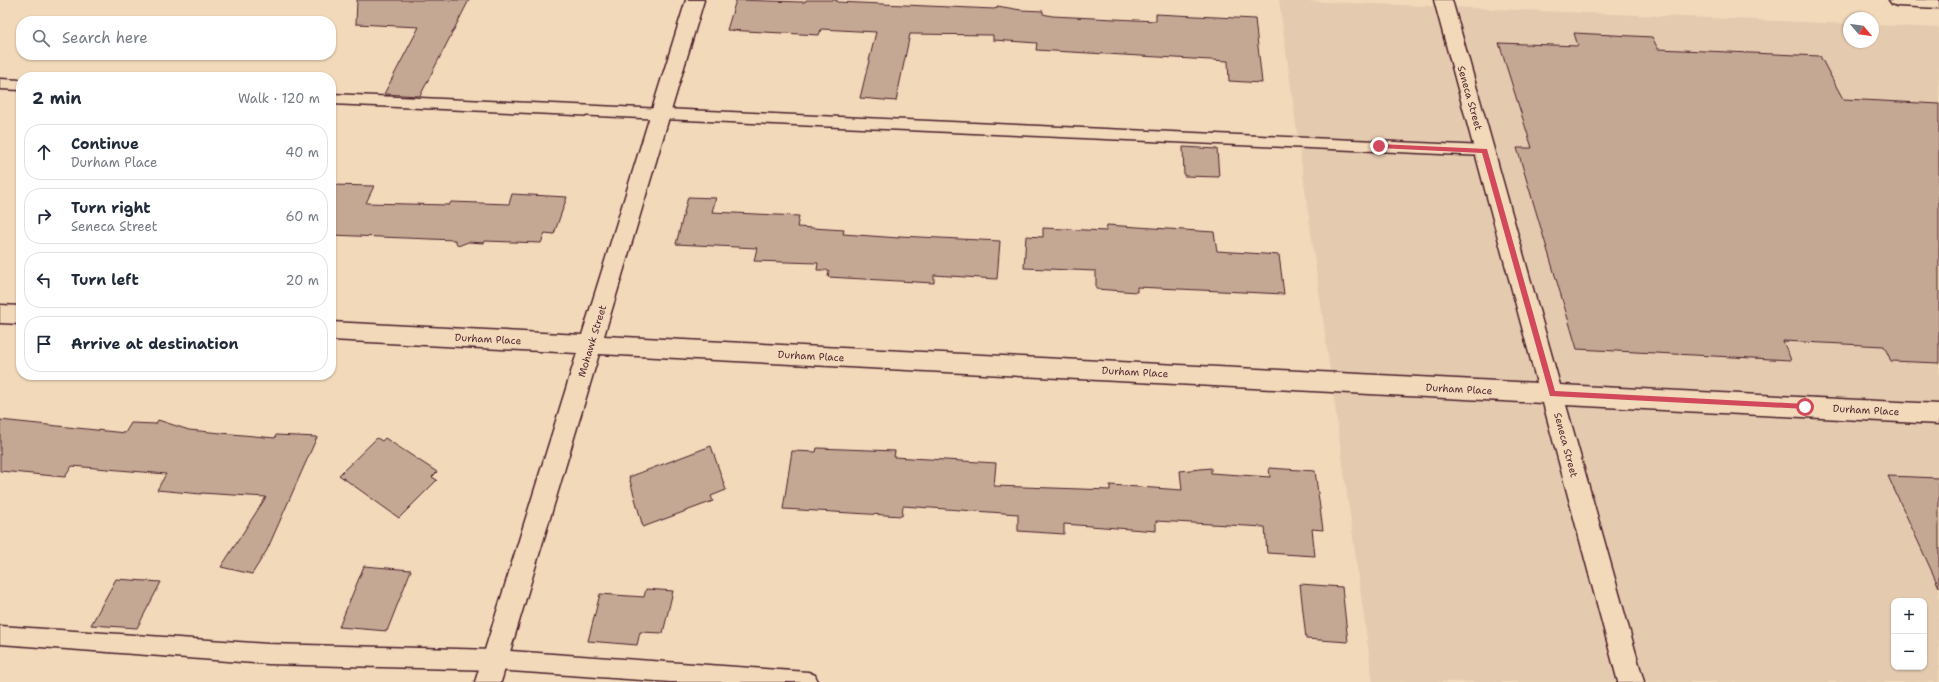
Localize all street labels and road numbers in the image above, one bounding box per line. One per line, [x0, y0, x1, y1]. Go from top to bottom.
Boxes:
street label: Seneca Street [1455, 64, 1485, 132]
street label: Mohawk Street [575, 303, 609, 379]
street label: Durham Place [454, 331, 522, 347]
street label: Durham Place [777, 348, 845, 364]
street label: Durham Place [1101, 364, 1169, 380]
street label: Durham Place [1425, 381, 1493, 397]
street label: Durham Place [1832, 402, 1900, 418]
street label: Seneca Street [1551, 411, 1581, 479]

